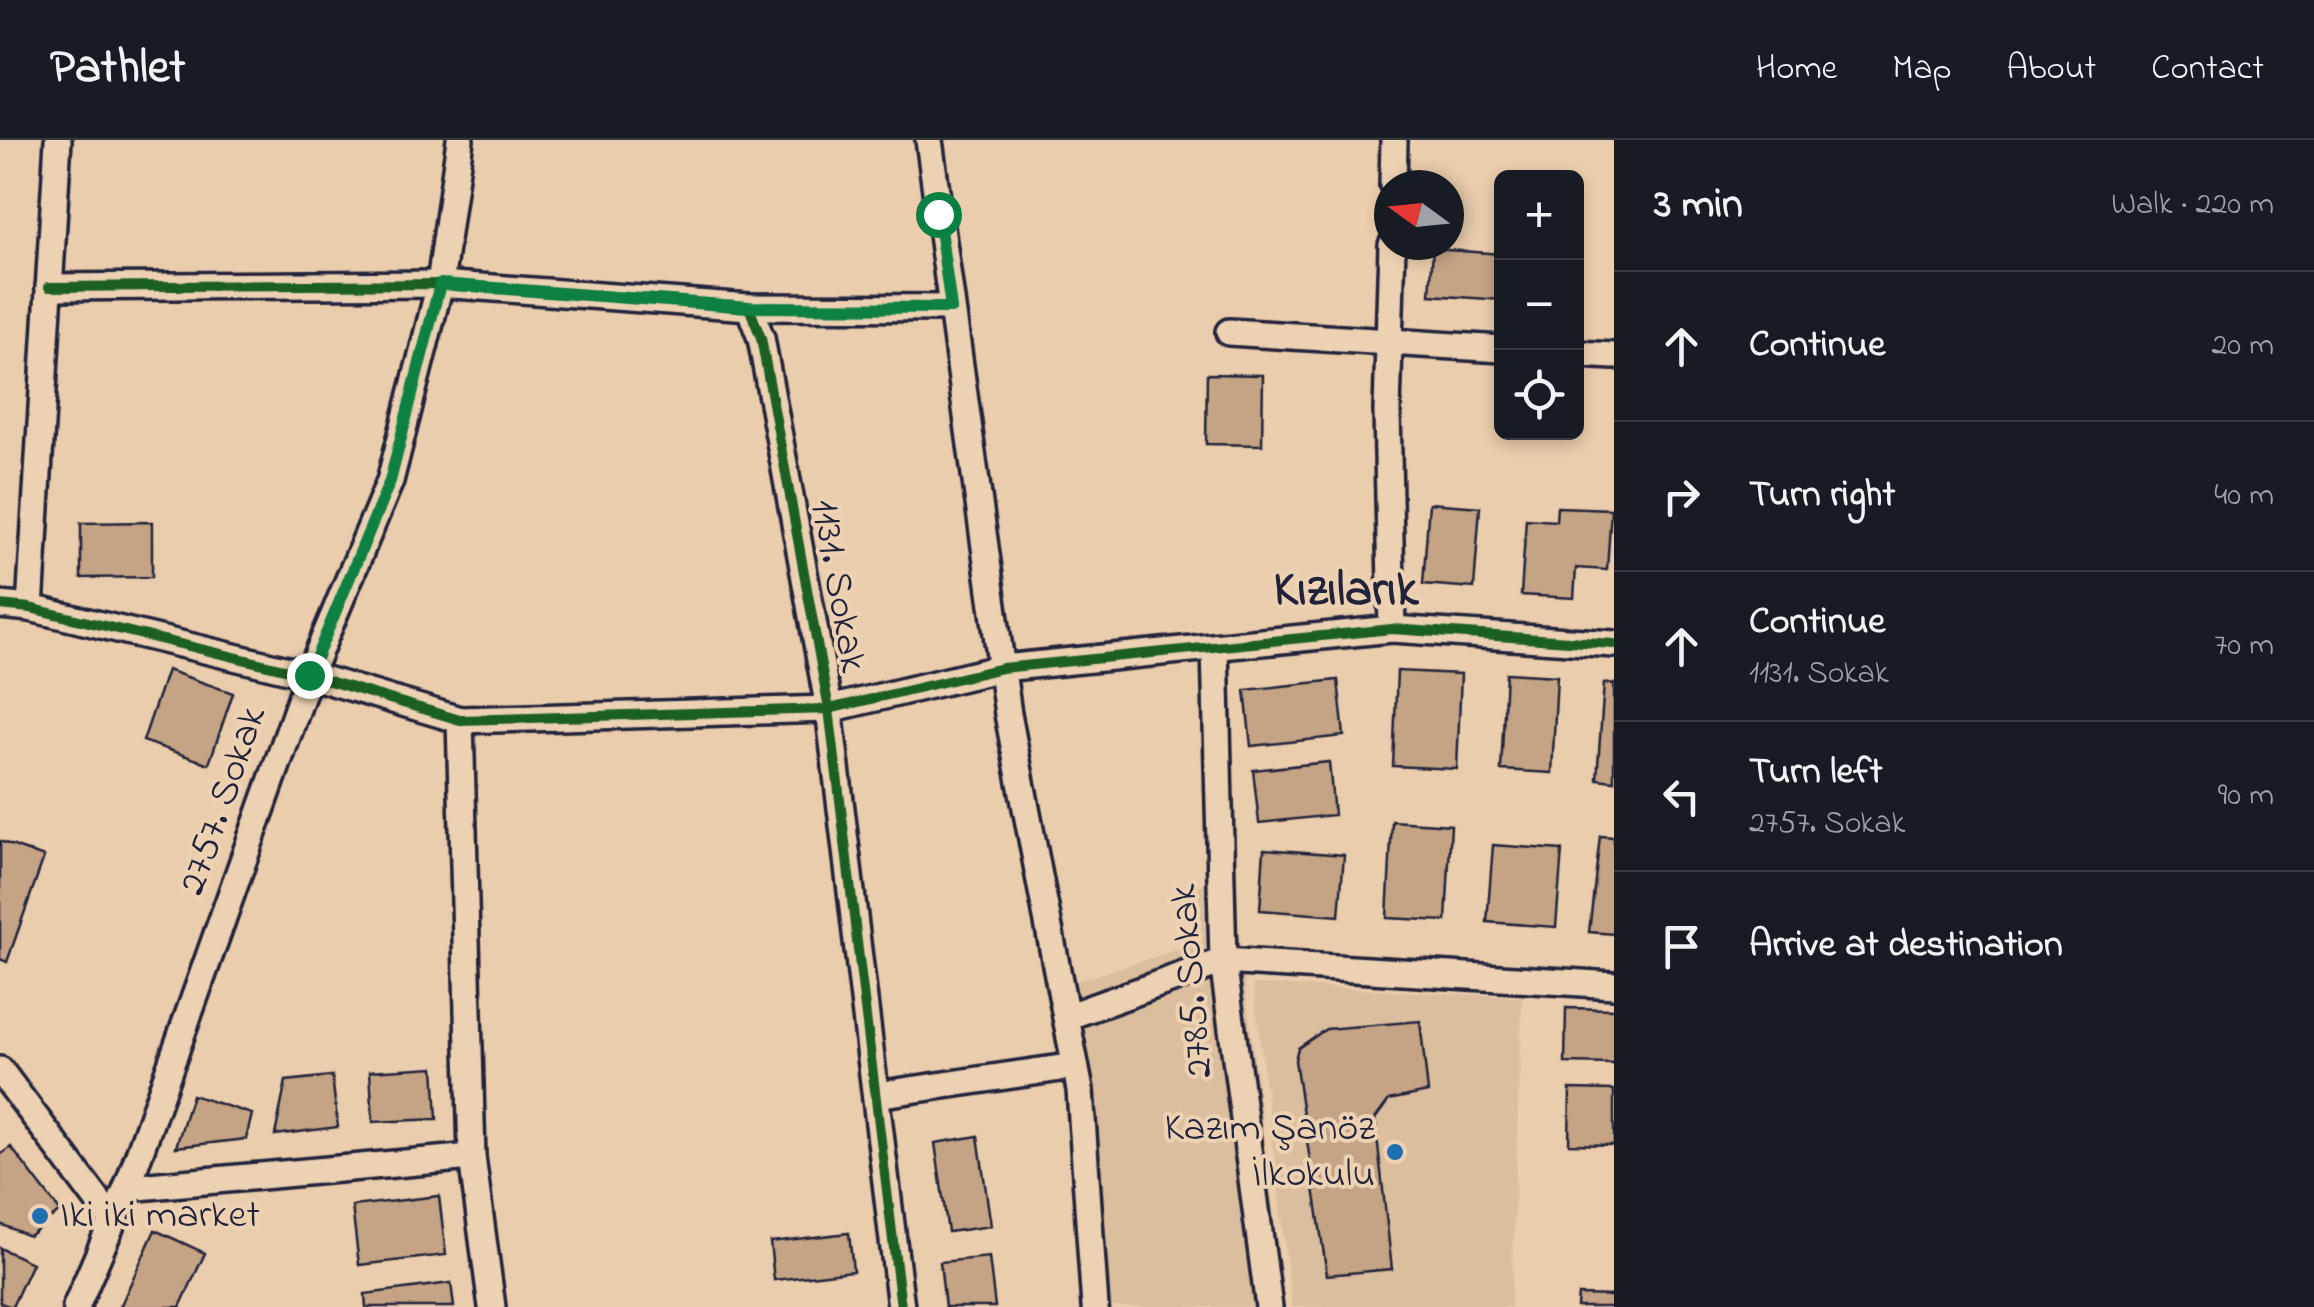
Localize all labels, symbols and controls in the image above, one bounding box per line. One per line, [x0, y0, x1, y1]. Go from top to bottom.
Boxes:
text: Pathlet [50, 34, 185, 104]
text: Home [1756, 44, 1837, 95]
text: Map [1892, 44, 1951, 95]
text: About [2006, 44, 2096, 95]
text: Contact [2151, 44, 2264, 95]
north arrow [1374, 170, 1464, 260]
map controls [1494, 170, 1584, 440]
button: + [1494, 170, 1584, 260]
text: 3 min [1654, 175, 1743, 236]
text: Walk · 220 m [2111, 182, 2274, 229]
route start [916, 192, 962, 238]
button: − [1494, 260, 1584, 350]
text: Continue [1749, 318, 1885, 374]
icon: ahead [1654, 319, 1709, 374]
text: 20 m [2211, 323, 2274, 370]
button: locate [1494, 350, 1584, 440]
text: Turn right [1749, 468, 1895, 524]
icon: right [1654, 469, 1709, 524]
text: 40 m [2214, 473, 2274, 520]
street label: 1131. Sokak [793, 495, 881, 678]
district label: Kızılarık [1274, 555, 1420, 628]
text: Continue [1749, 595, 1885, 651]
icon: ahead [1654, 619, 1709, 674]
text: 70 m [2214, 623, 2274, 670]
text: 1131. Sokak [1749, 651, 1889, 698]
route end [287, 653, 333, 699]
street label: 2757. Sokak [164, 698, 284, 903]
text: Turn left [1749, 745, 1882, 801]
icon: left [1654, 769, 1709, 824]
text: 90 m [2218, 773, 2274, 820]
text: 2757. Sokak [1749, 801, 1906, 848]
street label: 2785. Sokak [1155, 881, 1231, 1080]
text: Arrive at destination [1749, 918, 2063, 974]
icon: arrive [1654, 919, 1709, 974]
place label: Kazım Şanöz İlkokulu [1164, 1100, 1375, 1205]
marker: Kazım Şanöz İlkokulu [1384, 1141, 1406, 1163]
place label: Iki iki market [60, 1187, 260, 1246]
marker: Iki iki market [29, 1205, 51, 1227]

